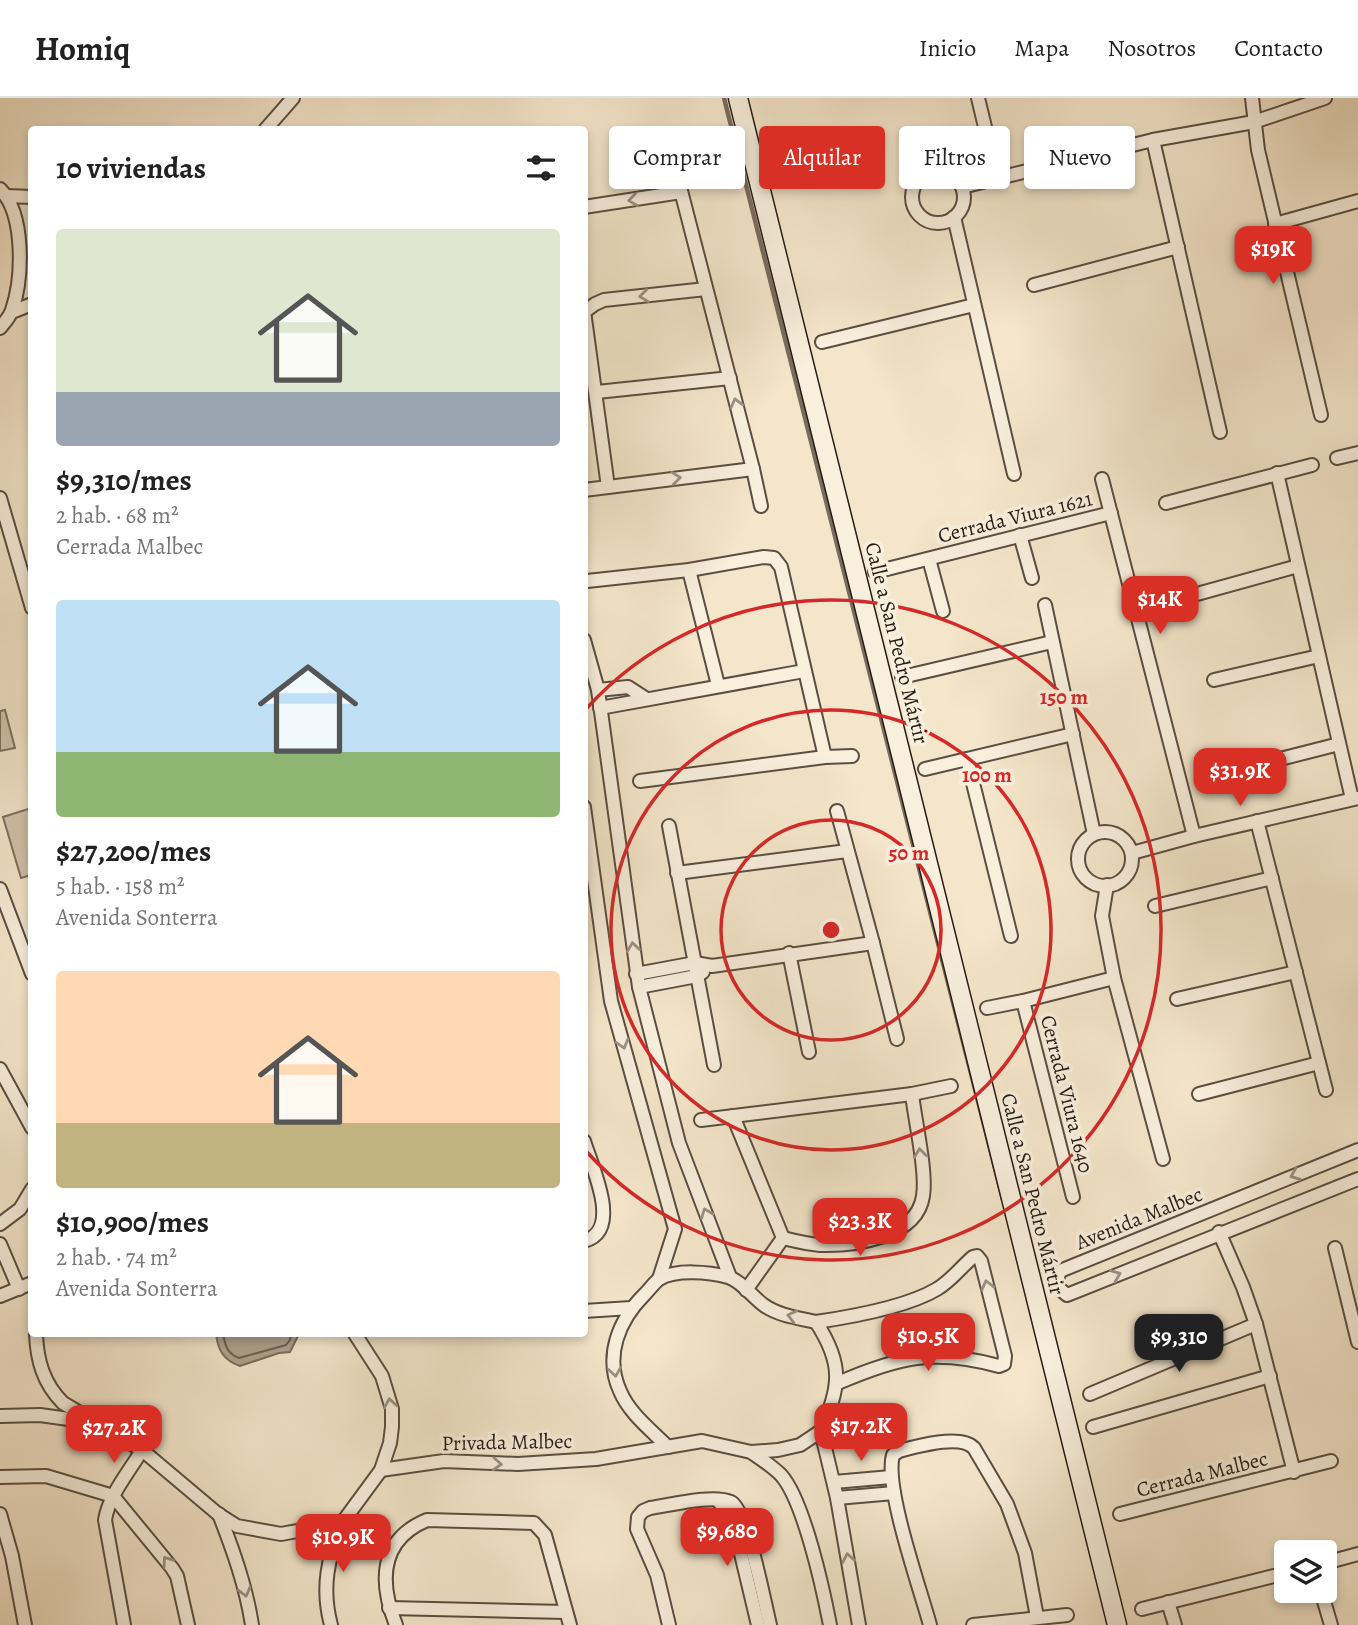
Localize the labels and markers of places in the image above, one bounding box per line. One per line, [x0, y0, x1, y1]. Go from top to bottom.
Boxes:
pin: $19K [1232, 226, 1314, 286]
pin: $14K [1119, 576, 1201, 636]
pin: $31.9K [1183, 748, 1297, 808]
centre of rings [819, 918, 843, 942]
pin: $23.3K [803, 1198, 917, 1258]
pin: $10.5K [871, 1314, 985, 1373]
pin: $9,310 [1122, 1314, 1236, 1374]
pin: $17.2K [804, 1404, 918, 1463]
pin: $27.2K [57, 1406, 171, 1465]
pin: $9,680 [670, 1508, 784, 1568]
pin: $10.9K [286, 1514, 400, 1574]

